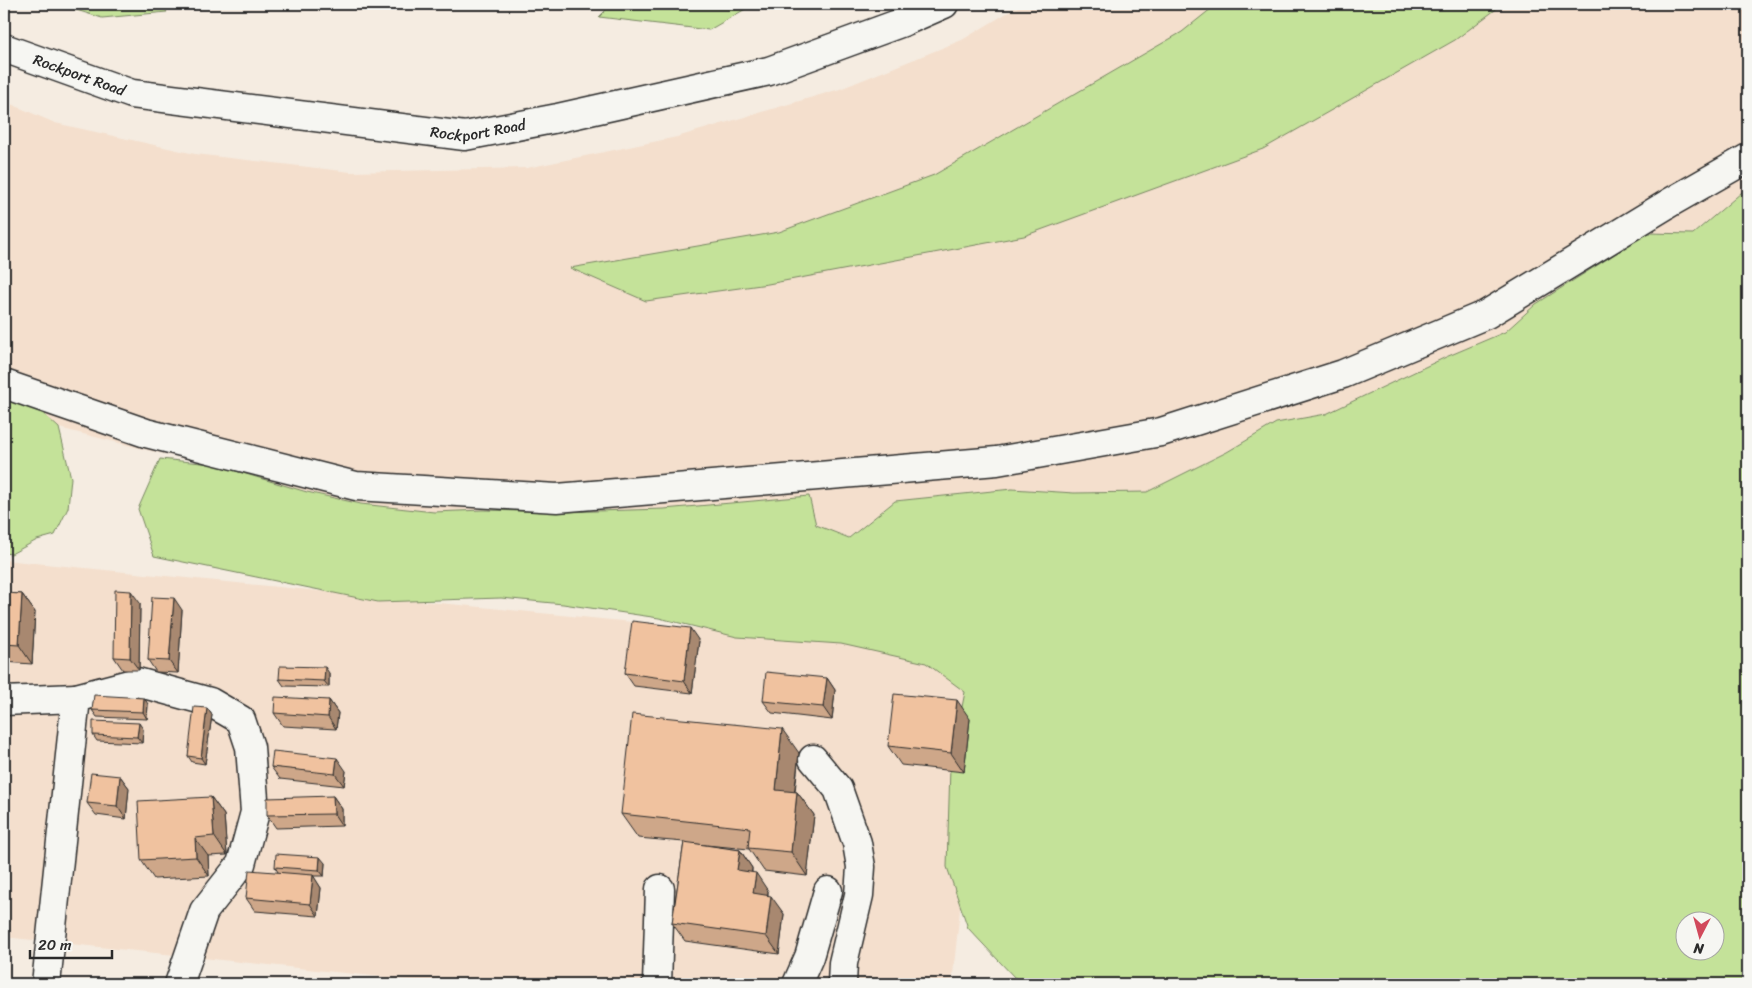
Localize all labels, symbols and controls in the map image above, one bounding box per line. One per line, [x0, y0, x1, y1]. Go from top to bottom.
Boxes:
street label: Rockport Road [30, 47, 130, 104]
street label: Rockport Road [429, 111, 529, 149]
north arrow [1674, 910, 1724, 960]
scale bar [30, 928, 112, 960]
text: 20 m [38, 932, 72, 958]
text: N [1692, 935, 1706, 961]

